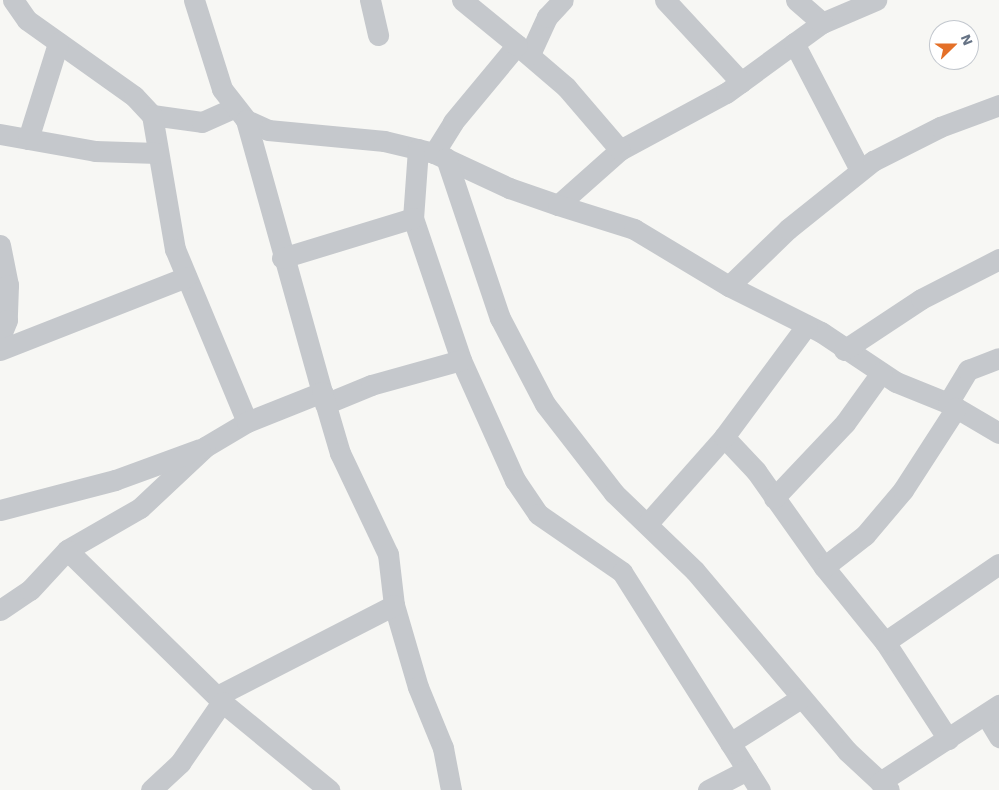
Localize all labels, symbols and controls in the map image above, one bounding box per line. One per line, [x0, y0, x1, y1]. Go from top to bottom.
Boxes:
north arrow [929, 20, 979, 70]
text: N [958, 32, 976, 48]

